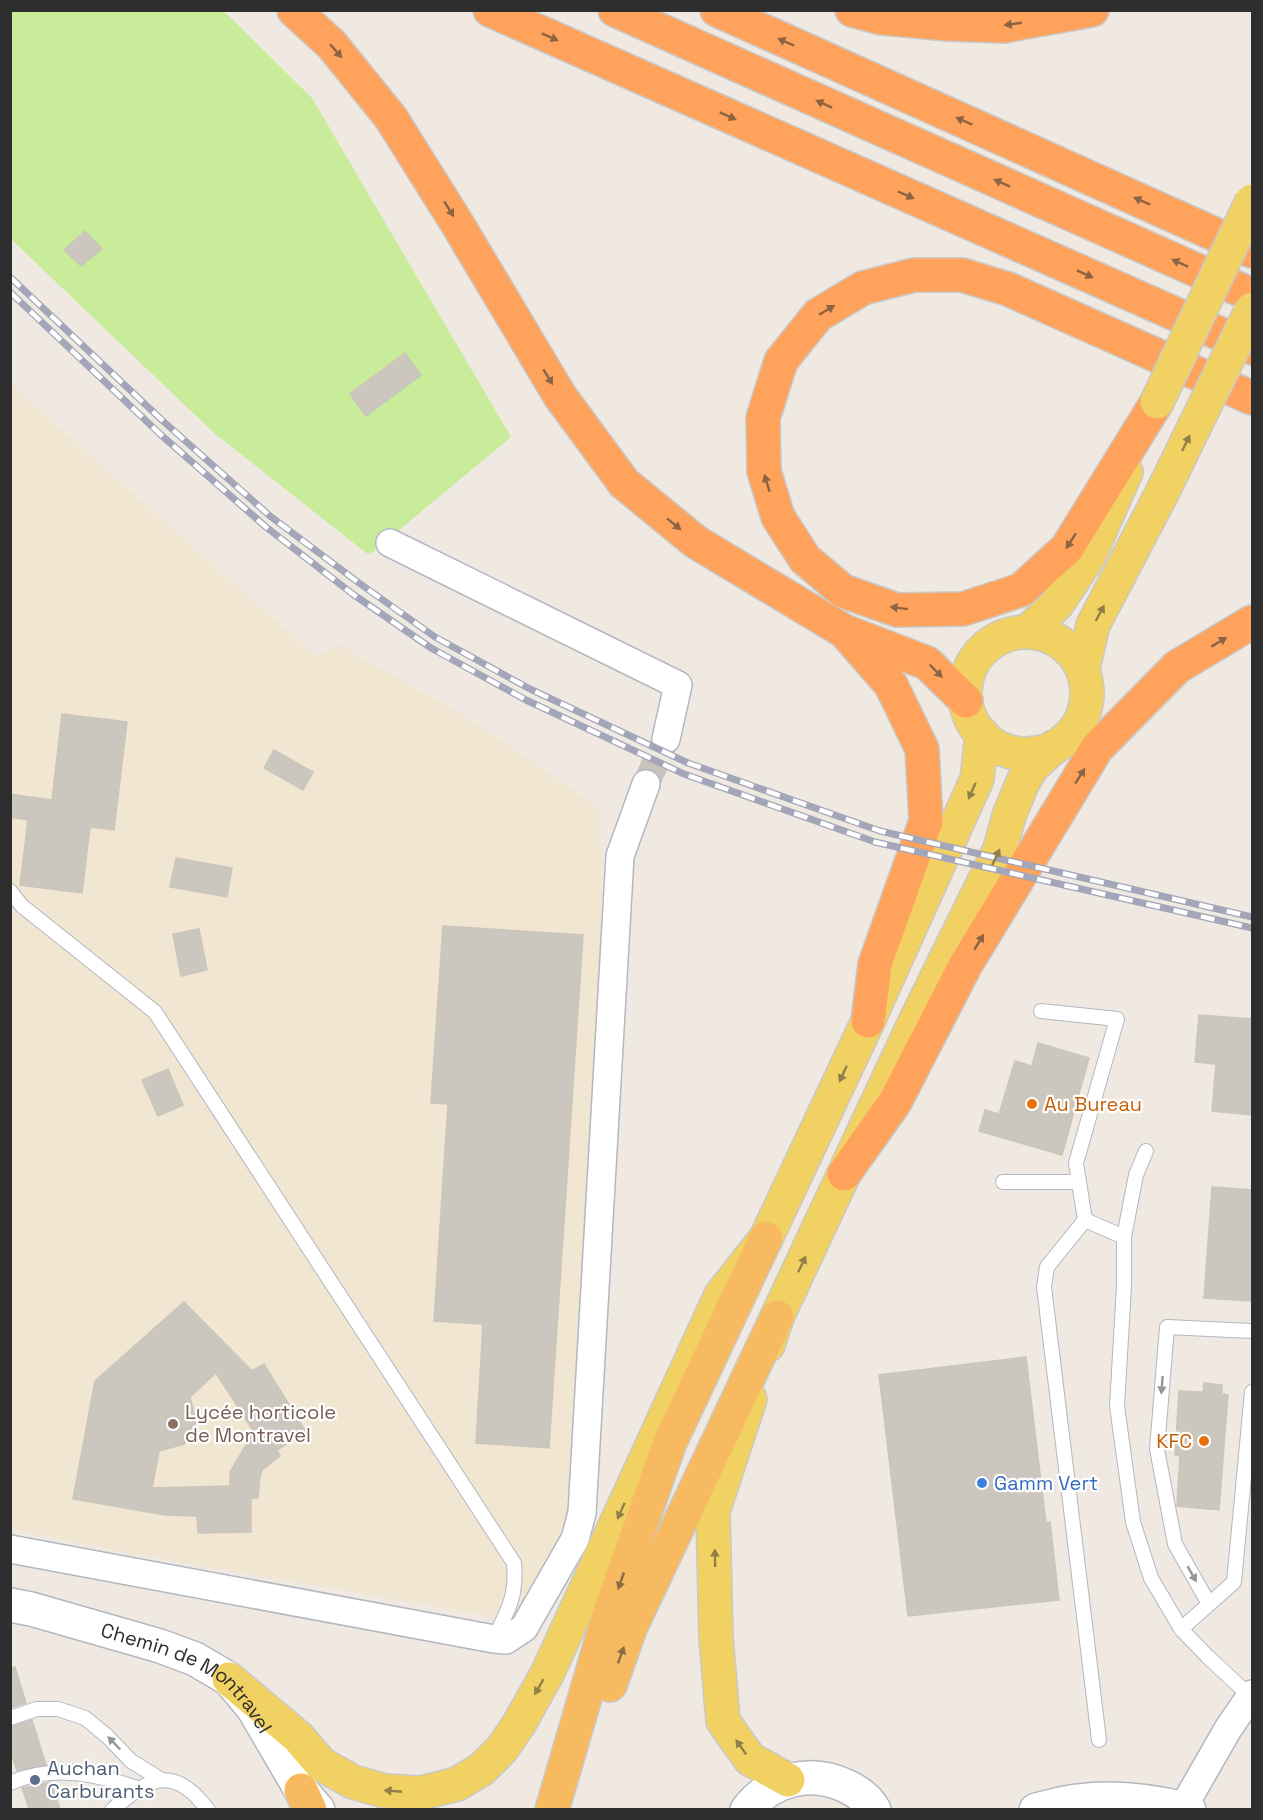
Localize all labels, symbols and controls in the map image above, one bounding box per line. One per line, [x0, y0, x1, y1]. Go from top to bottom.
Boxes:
one-way arrow [1004, 20, 1023, 29]
one-way arrow [541, 32, 559, 42]
one-way arrow [777, 36, 795, 46]
one-way arrow [330, 43, 343, 59]
one-way arrow [815, 99, 832, 108]
one-way arrow [719, 112, 737, 121]
one-way arrow [955, 117, 972, 126]
one-way arrow [993, 179, 1010, 188]
one-way arrow [898, 190, 915, 199]
one-way arrow [1133, 197, 1150, 206]
one-way arrow [443, 201, 454, 218]
one-way arrow [1171, 258, 1189, 267]
one-way arrow [1076, 269, 1093, 278]
one-way arrow [819, 304, 835, 315]
one-way arrow [543, 369, 554, 385]
one-way arrow [1182, 434, 1191, 451]
one-way arrow [762, 474, 771, 492]
one-way arrow [666, 517, 681, 530]
one-way arrow [1066, 533, 1077, 549]
one-way arrow [890, 604, 909, 613]
one-way arrow [1095, 604, 1105, 621]
one-way arrow [1211, 636, 1227, 647]
one-way arrow [928, 664, 942, 678]
one-way arrow [1074, 767, 1085, 784]
one-way arrow [967, 783, 976, 800]
one-way arrow [991, 848, 1000, 865]
one-way arrow [974, 934, 985, 950]
one-way arrow [838, 1066, 847, 1083]
place label: Au Bureau [1044, 1091, 1142, 1117]
marker: Au Bureau [1025, 1097, 1039, 1111]
one-way arrow [798, 1256, 807, 1273]
one-way arrow [1158, 1376, 1167, 1395]
place label: Lycée horticole de Montravel [185, 1399, 336, 1448]
marker: Lycée horticole de Montravel [166, 1417, 180, 1431]
place label: KFC [1156, 1428, 1192, 1454]
marker: KFC [1197, 1434, 1211, 1448]
place label: Gamm Vert [994, 1470, 1098, 1496]
marker: Gamm Vert [975, 1476, 989, 1490]
one-way arrow [617, 1502, 626, 1519]
one-way arrow [710, 1549, 719, 1568]
one-way arrow [1187, 1566, 1197, 1583]
one-way arrow [615, 1572, 625, 1590]
street label: Chemin de Montravel [98, 1617, 278, 1738]
one-way arrow [616, 1645, 626, 1663]
one-way arrow [534, 1679, 544, 1696]
one-way arrow [108, 1737, 122, 1751]
one-way arrow [735, 1740, 747, 1756]
place label: Auchan Carburants [47, 1755, 154, 1804]
marker: Auchan Carburants [28, 1773, 42, 1787]
one-way arrow [383, 1786, 402, 1796]

